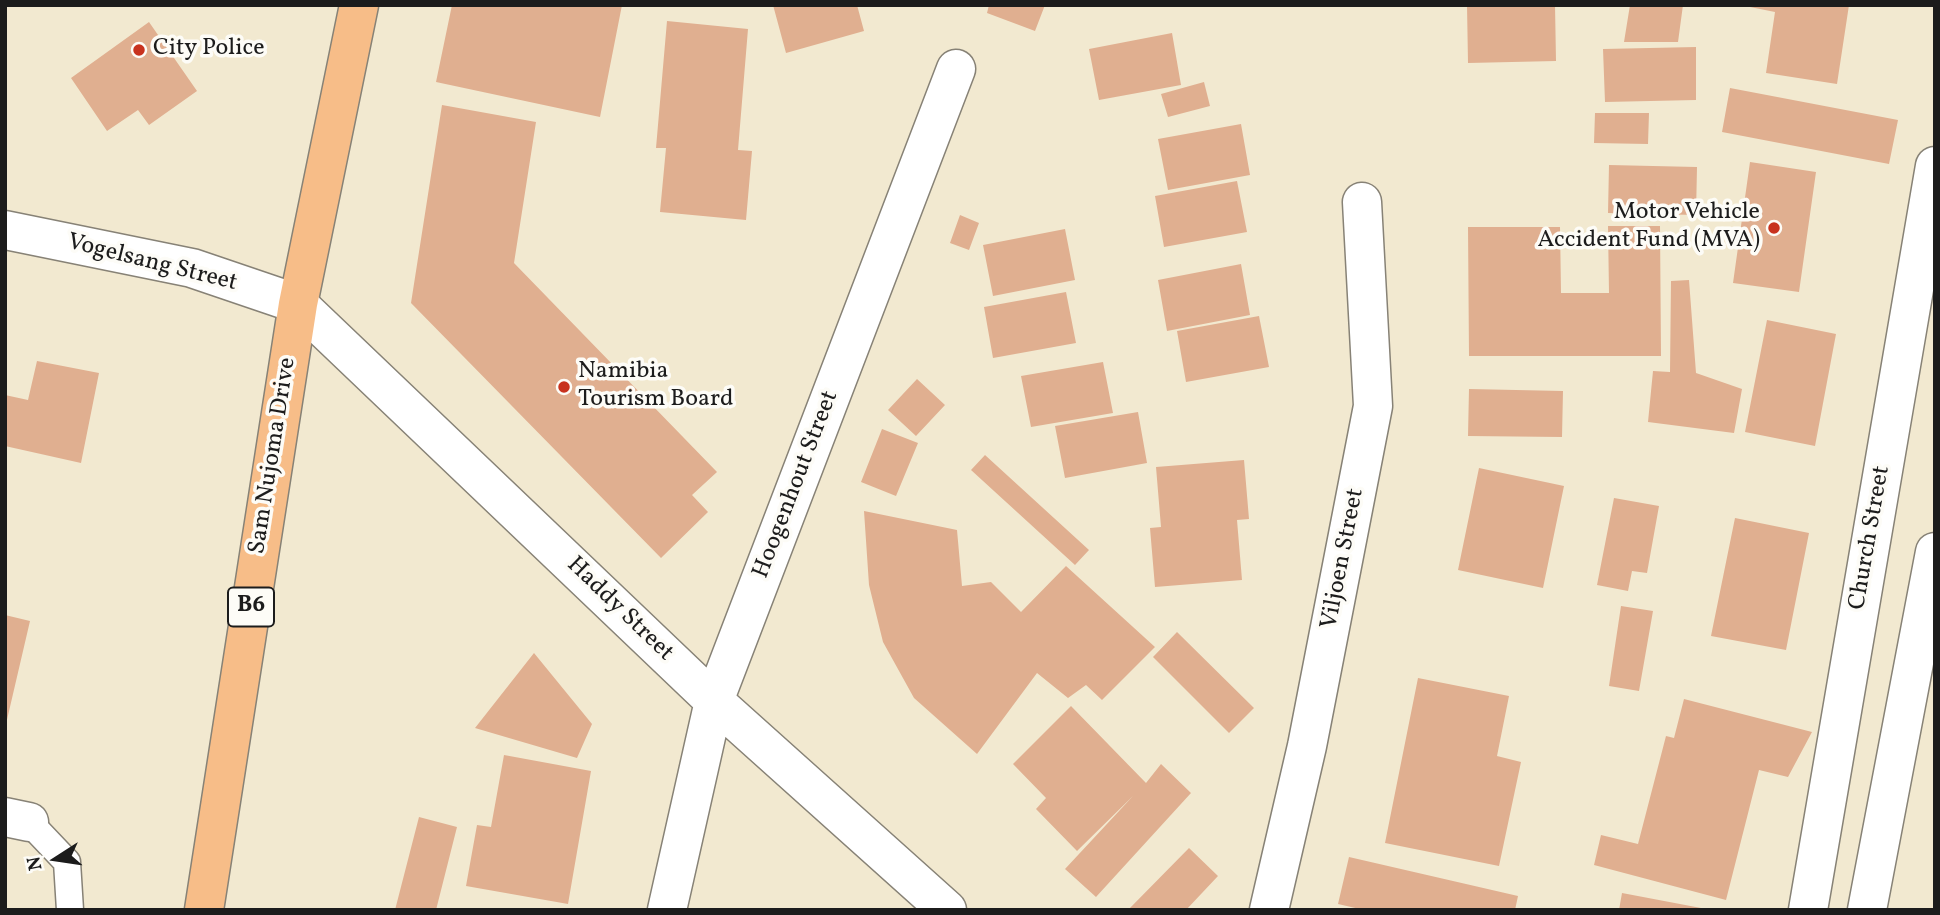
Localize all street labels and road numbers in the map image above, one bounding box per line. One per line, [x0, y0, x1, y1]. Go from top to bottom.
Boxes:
street label: Vogelsang Street [64, 229, 240, 299]
street label: Sam Nujoma Drive [244, 356, 304, 556]
street label: Hoogenhout Street [748, 387, 846, 583]
street label: Church Street [1844, 464, 1898, 612]
street label: Viljoen Street [1316, 486, 1372, 632]
street label: Haddy Street [559, 552, 679, 668]
road number: B6 [228, 587, 274, 626]

